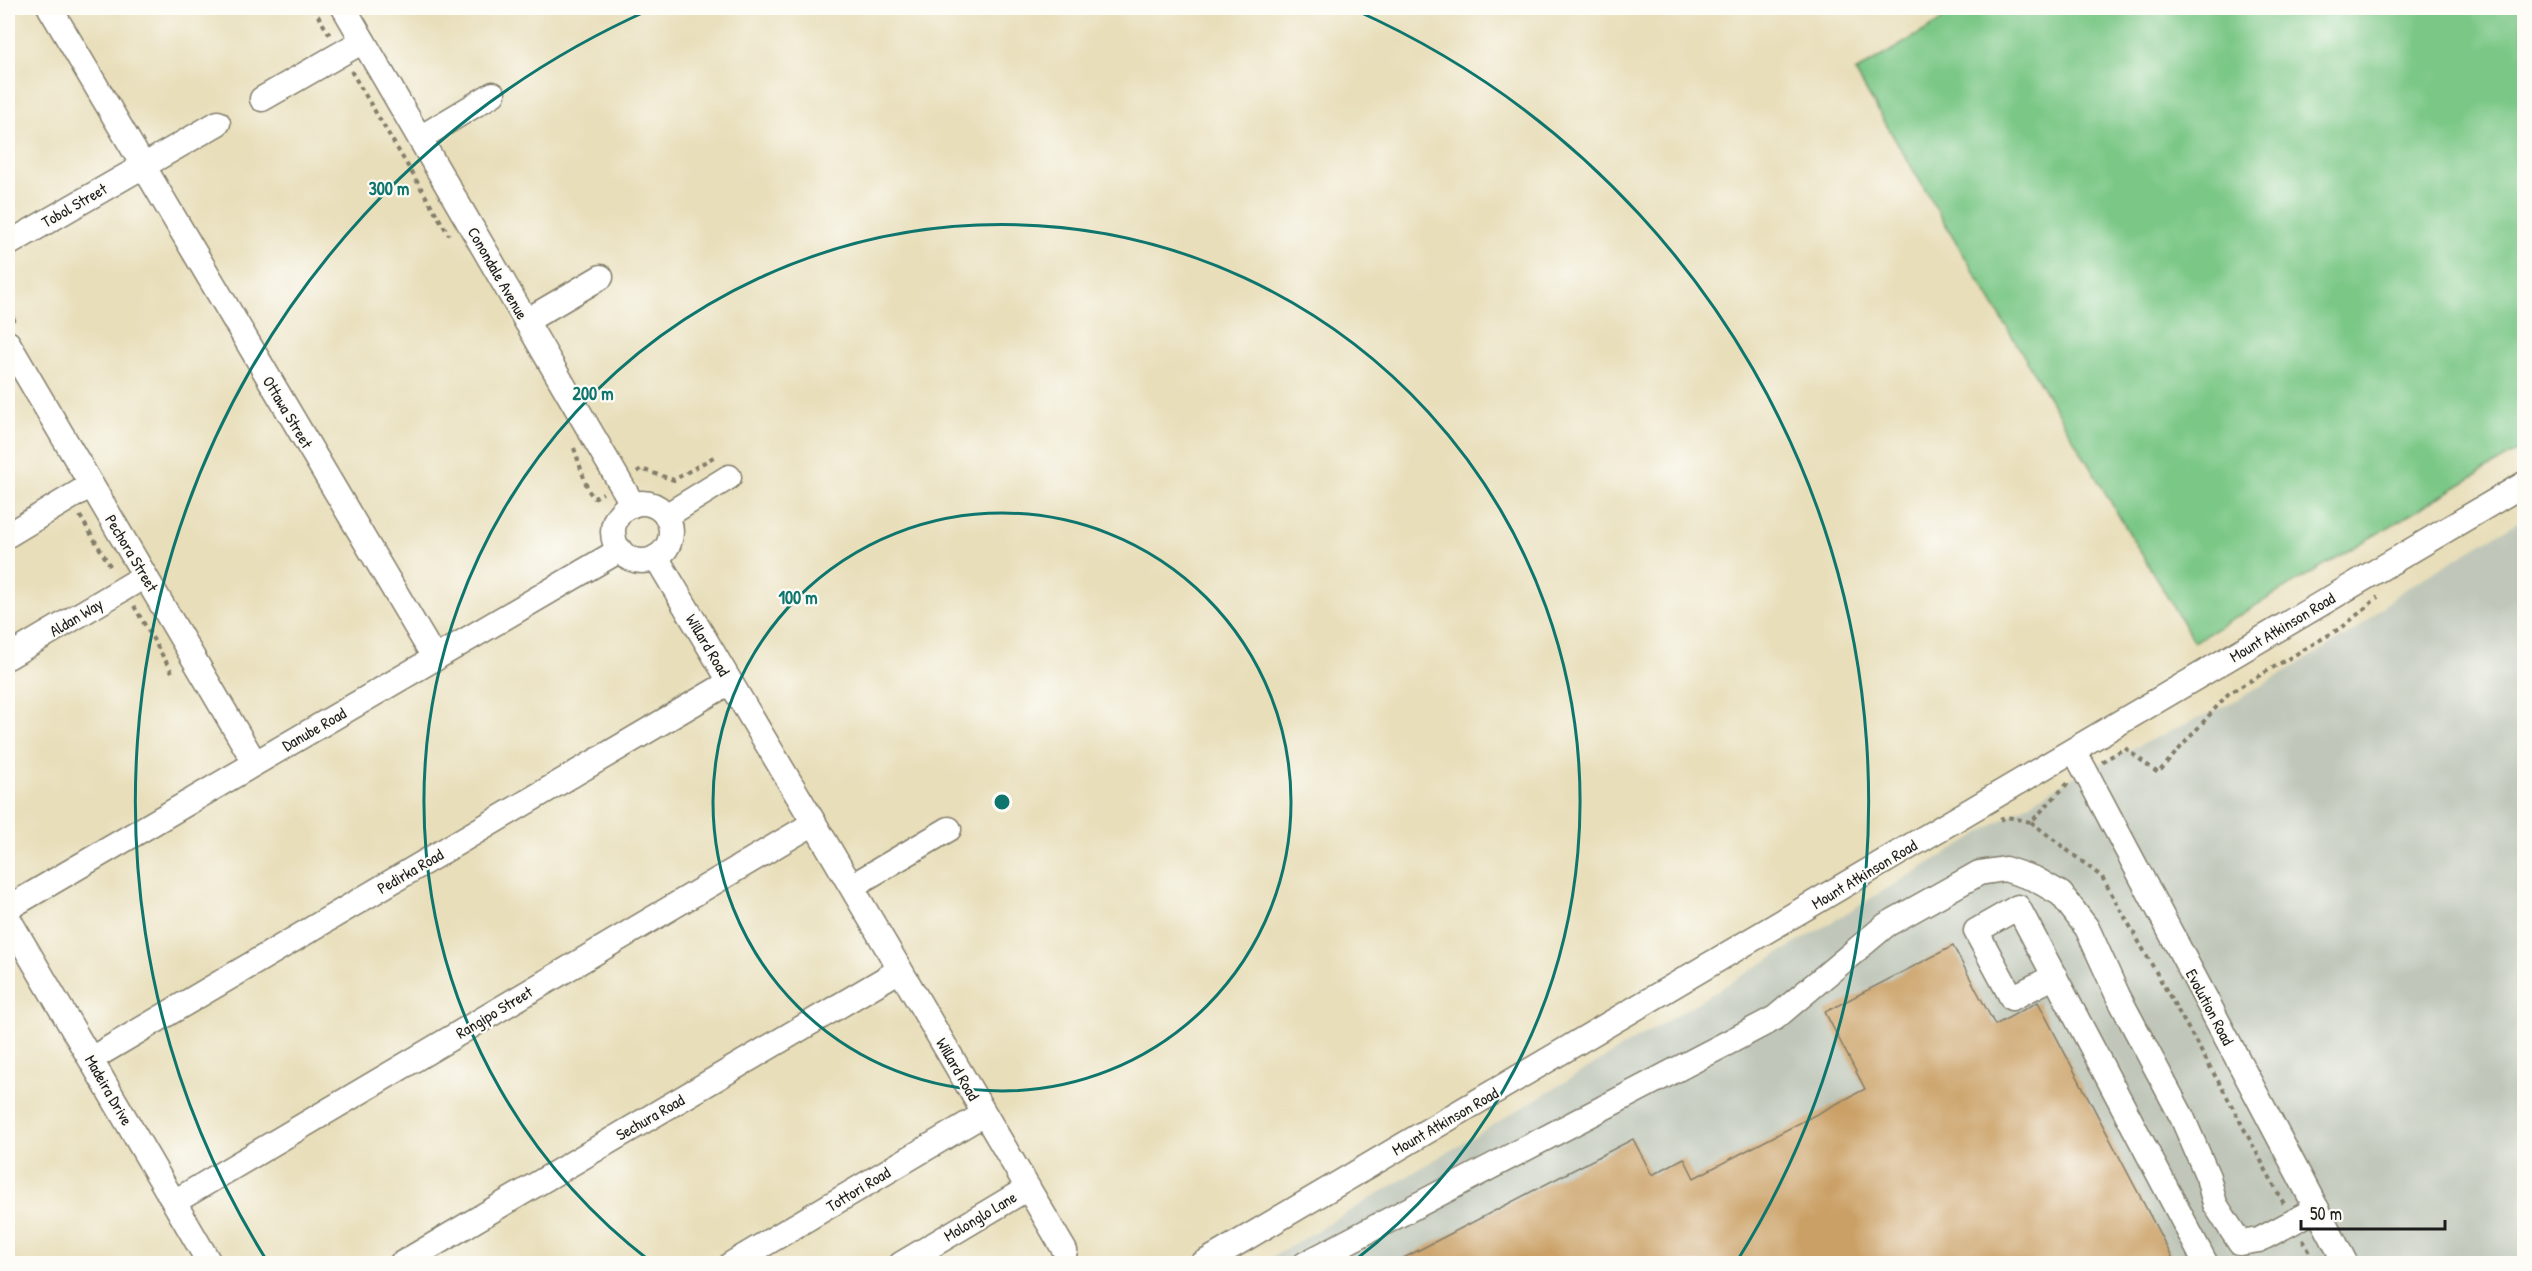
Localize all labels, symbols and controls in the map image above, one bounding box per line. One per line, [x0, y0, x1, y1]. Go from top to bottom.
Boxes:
text: 300 m [369, 176, 409, 201]
street label: Tobol Street [37, 177, 111, 233]
street label: Conondale Avenue [463, 223, 534, 324]
street label: Ottawa Street [258, 372, 318, 453]
text: 200 m [573, 381, 613, 406]
street label: Pechora Street [100, 510, 164, 596]
text: 100 m [778, 585, 818, 610]
street label: Mount Atkinson Road [2225, 587, 2339, 667]
street label: Aldan Way [45, 592, 107, 641]
street label: Willard Road [681, 610, 735, 680]
street label: Danube Road [278, 702, 350, 756]
centre of rings [992, 792, 1012, 812]
street label: Mount Atkinson Road [1807, 834, 1921, 914]
street label: Pedirka Road [373, 843, 447, 899]
street label: Evolution Road [2181, 965, 2239, 1049]
street label: Rangipo Street [452, 980, 537, 1043]
street label: Willard Road [931, 1034, 985, 1104]
street label: Madeira Drive [80, 1051, 138, 1130]
street label: Mount Atkinson Road [1388, 1082, 1502, 1160]
street label: Sechura Road [612, 1089, 688, 1145]
street label: Tottori Road [822, 1161, 894, 1217]
street label: Molonglo Lane [940, 1185, 1021, 1246]
scale bar [2301, 1193, 2445, 1231]
text: 50 m [2310, 1201, 2342, 1226]

